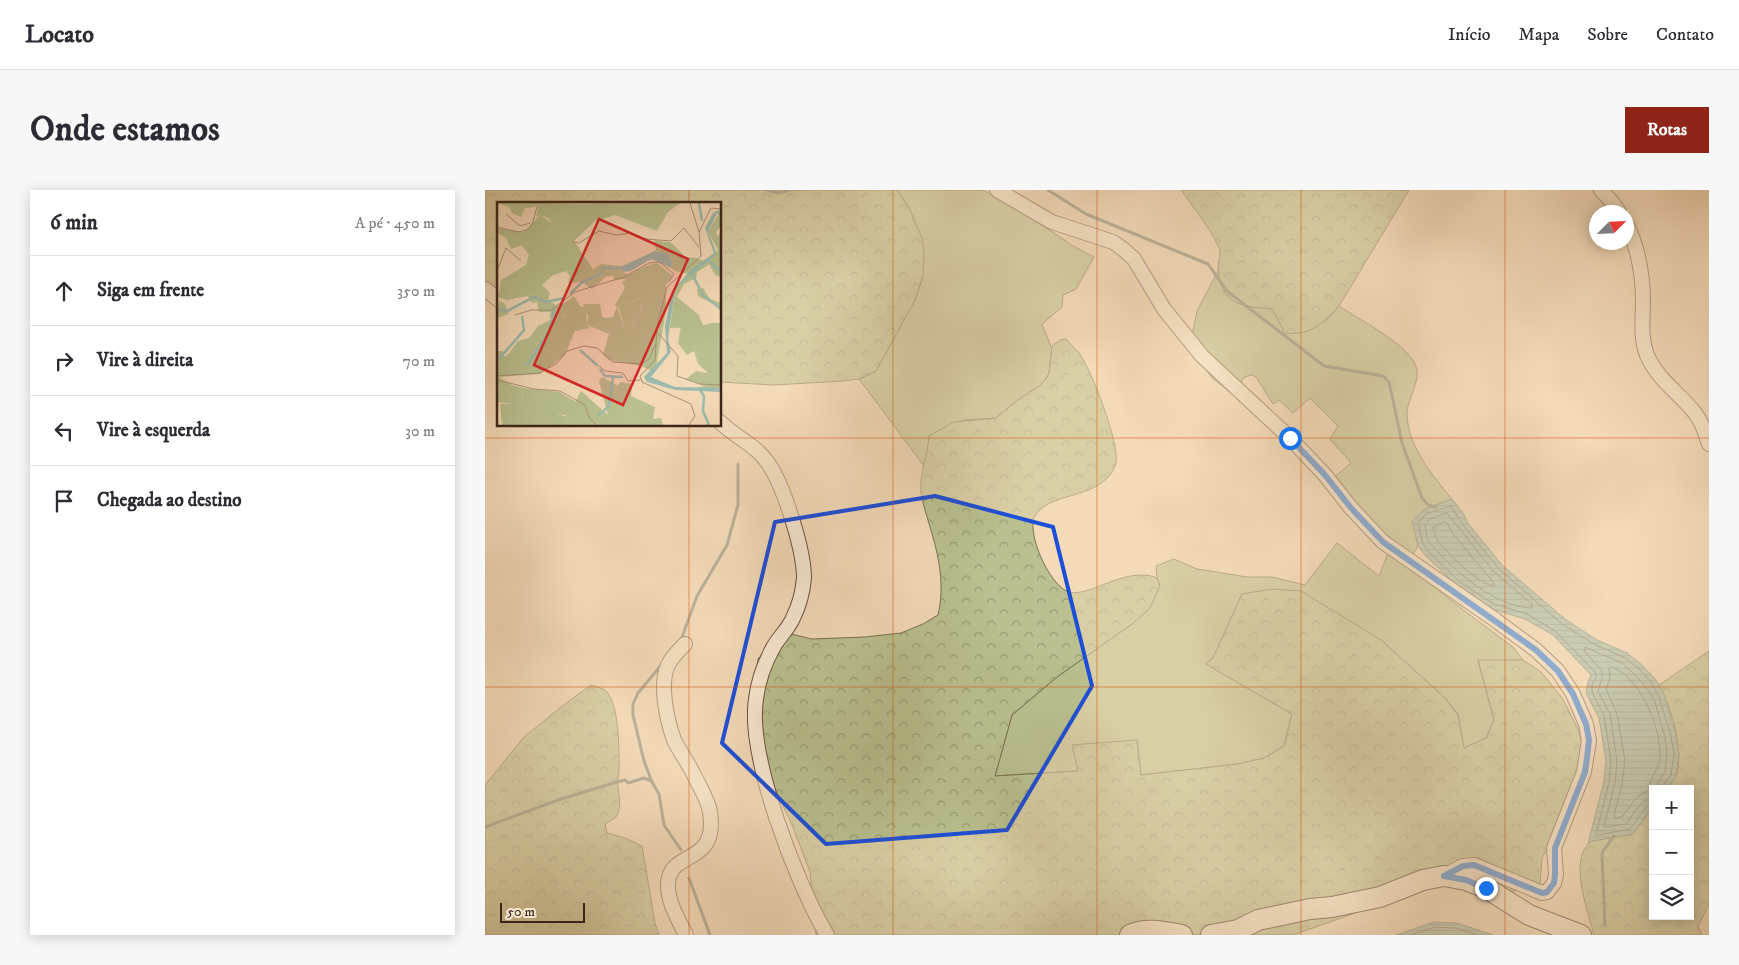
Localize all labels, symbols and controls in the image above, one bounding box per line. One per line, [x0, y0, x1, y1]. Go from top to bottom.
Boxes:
text: Locato [25, 20, 94, 50]
text: Início [1448, 24, 1491, 46]
text: Mapa [1519, 24, 1559, 46]
text: Sobre [1587, 24, 1628, 46]
text: Contato [1656, 24, 1714, 46]
button: Rotas [1625, 107, 1709, 153]
text: Onde estamos [30, 108, 220, 152]
inset map [497, 202, 721, 426]
north arrow [1589, 205, 1634, 250]
text: 6 min [50, 210, 98, 236]
text: A pé · 450 m [355, 213, 435, 233]
icon: ahead [50, 277, 78, 305]
text: Siga em frente [97, 279, 204, 302]
text: 350 m [397, 281, 435, 301]
icon: right [50, 347, 78, 375]
text: Vire à direita [97, 349, 193, 372]
text: 70 m [403, 351, 435, 371]
icon: left [50, 417, 78, 445]
text: Vire à esquerda [97, 419, 210, 442]
text: 30 m [405, 421, 435, 441]
route start [1279, 427, 1302, 450]
icon: arrive [50, 487, 78, 515]
text: Chegada ao destino [97, 489, 242, 512]
map controls [1649, 785, 1694, 920]
button: + [1649, 785, 1694, 830]
button: − [1649, 830, 1694, 875]
button: layers [1649, 875, 1694, 920]
route end [1475, 877, 1498, 900]
scale bar [500, 900, 585, 923]
text: 50 m [507, 903, 535, 921]

